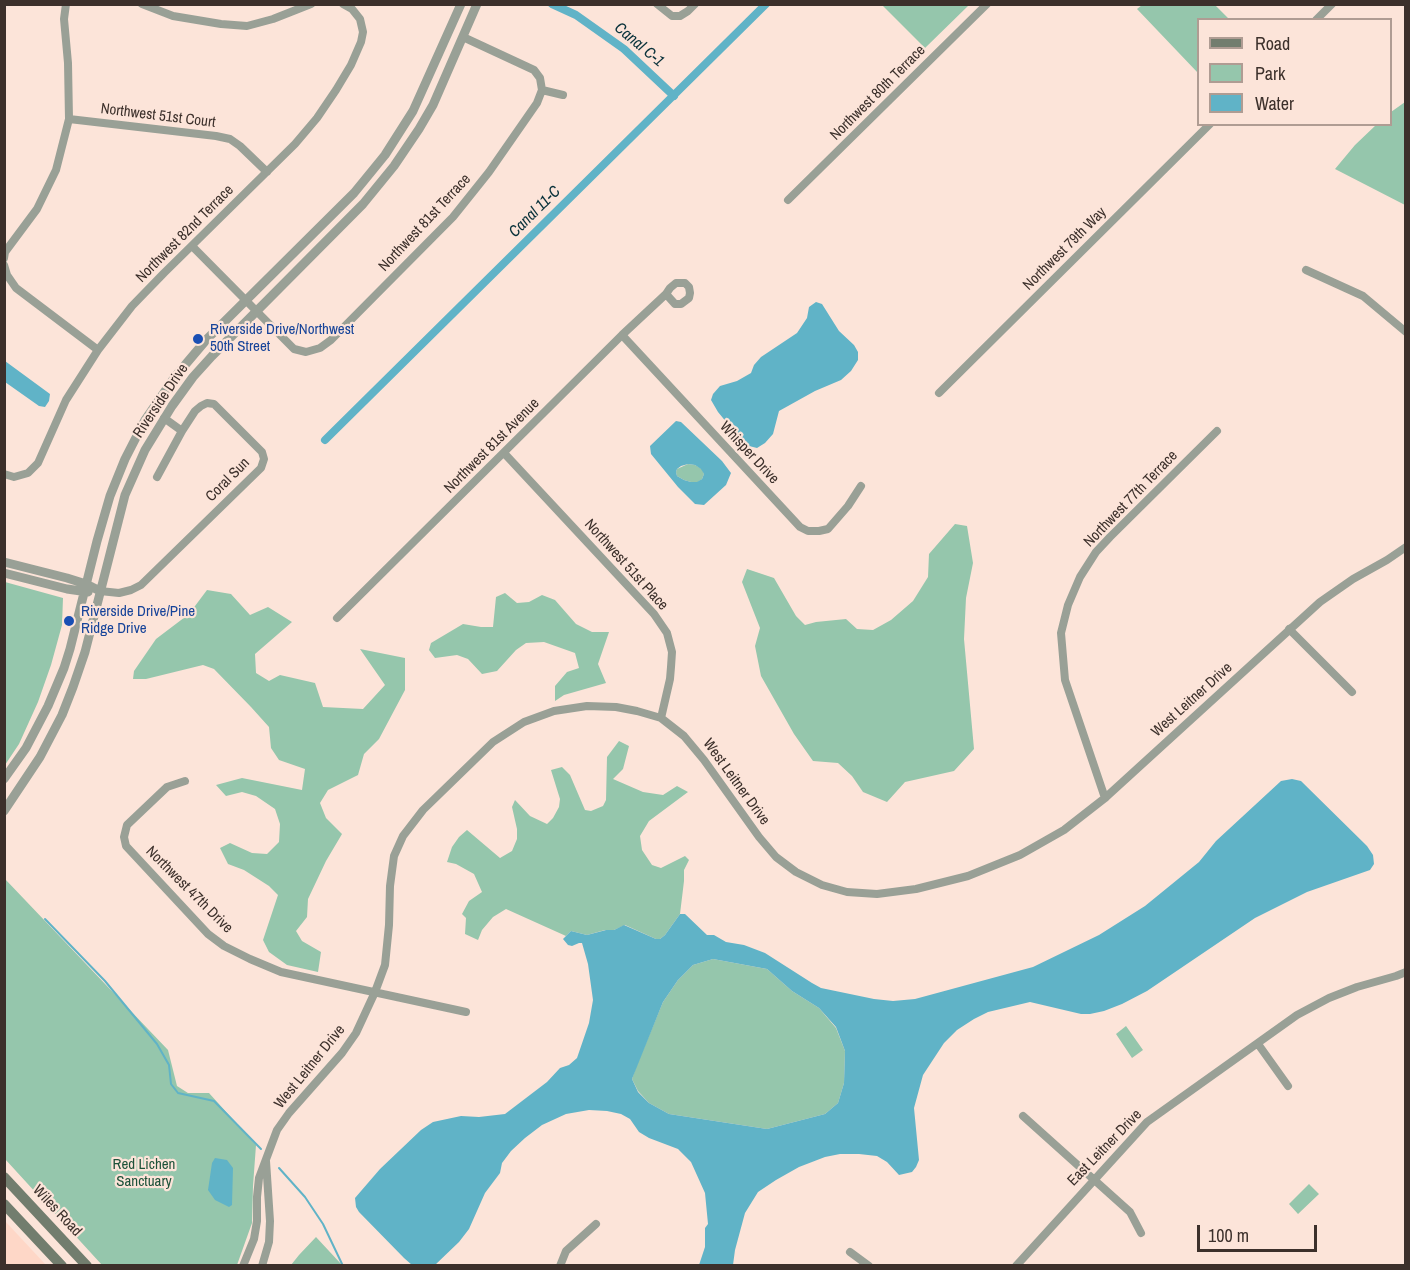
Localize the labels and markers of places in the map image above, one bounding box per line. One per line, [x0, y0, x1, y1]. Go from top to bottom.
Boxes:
place label: Riverside Drive/Northwest 50th Street [210, 321, 354, 356]
marker: Riverside Drive/Northwest 50th Street [191, 332, 205, 346]
place label: Riverside Drive/Pine Ridge Drive [81, 603, 195, 638]
marker: Riverside Drive/Pine Ridge Drive [62, 614, 76, 628]

